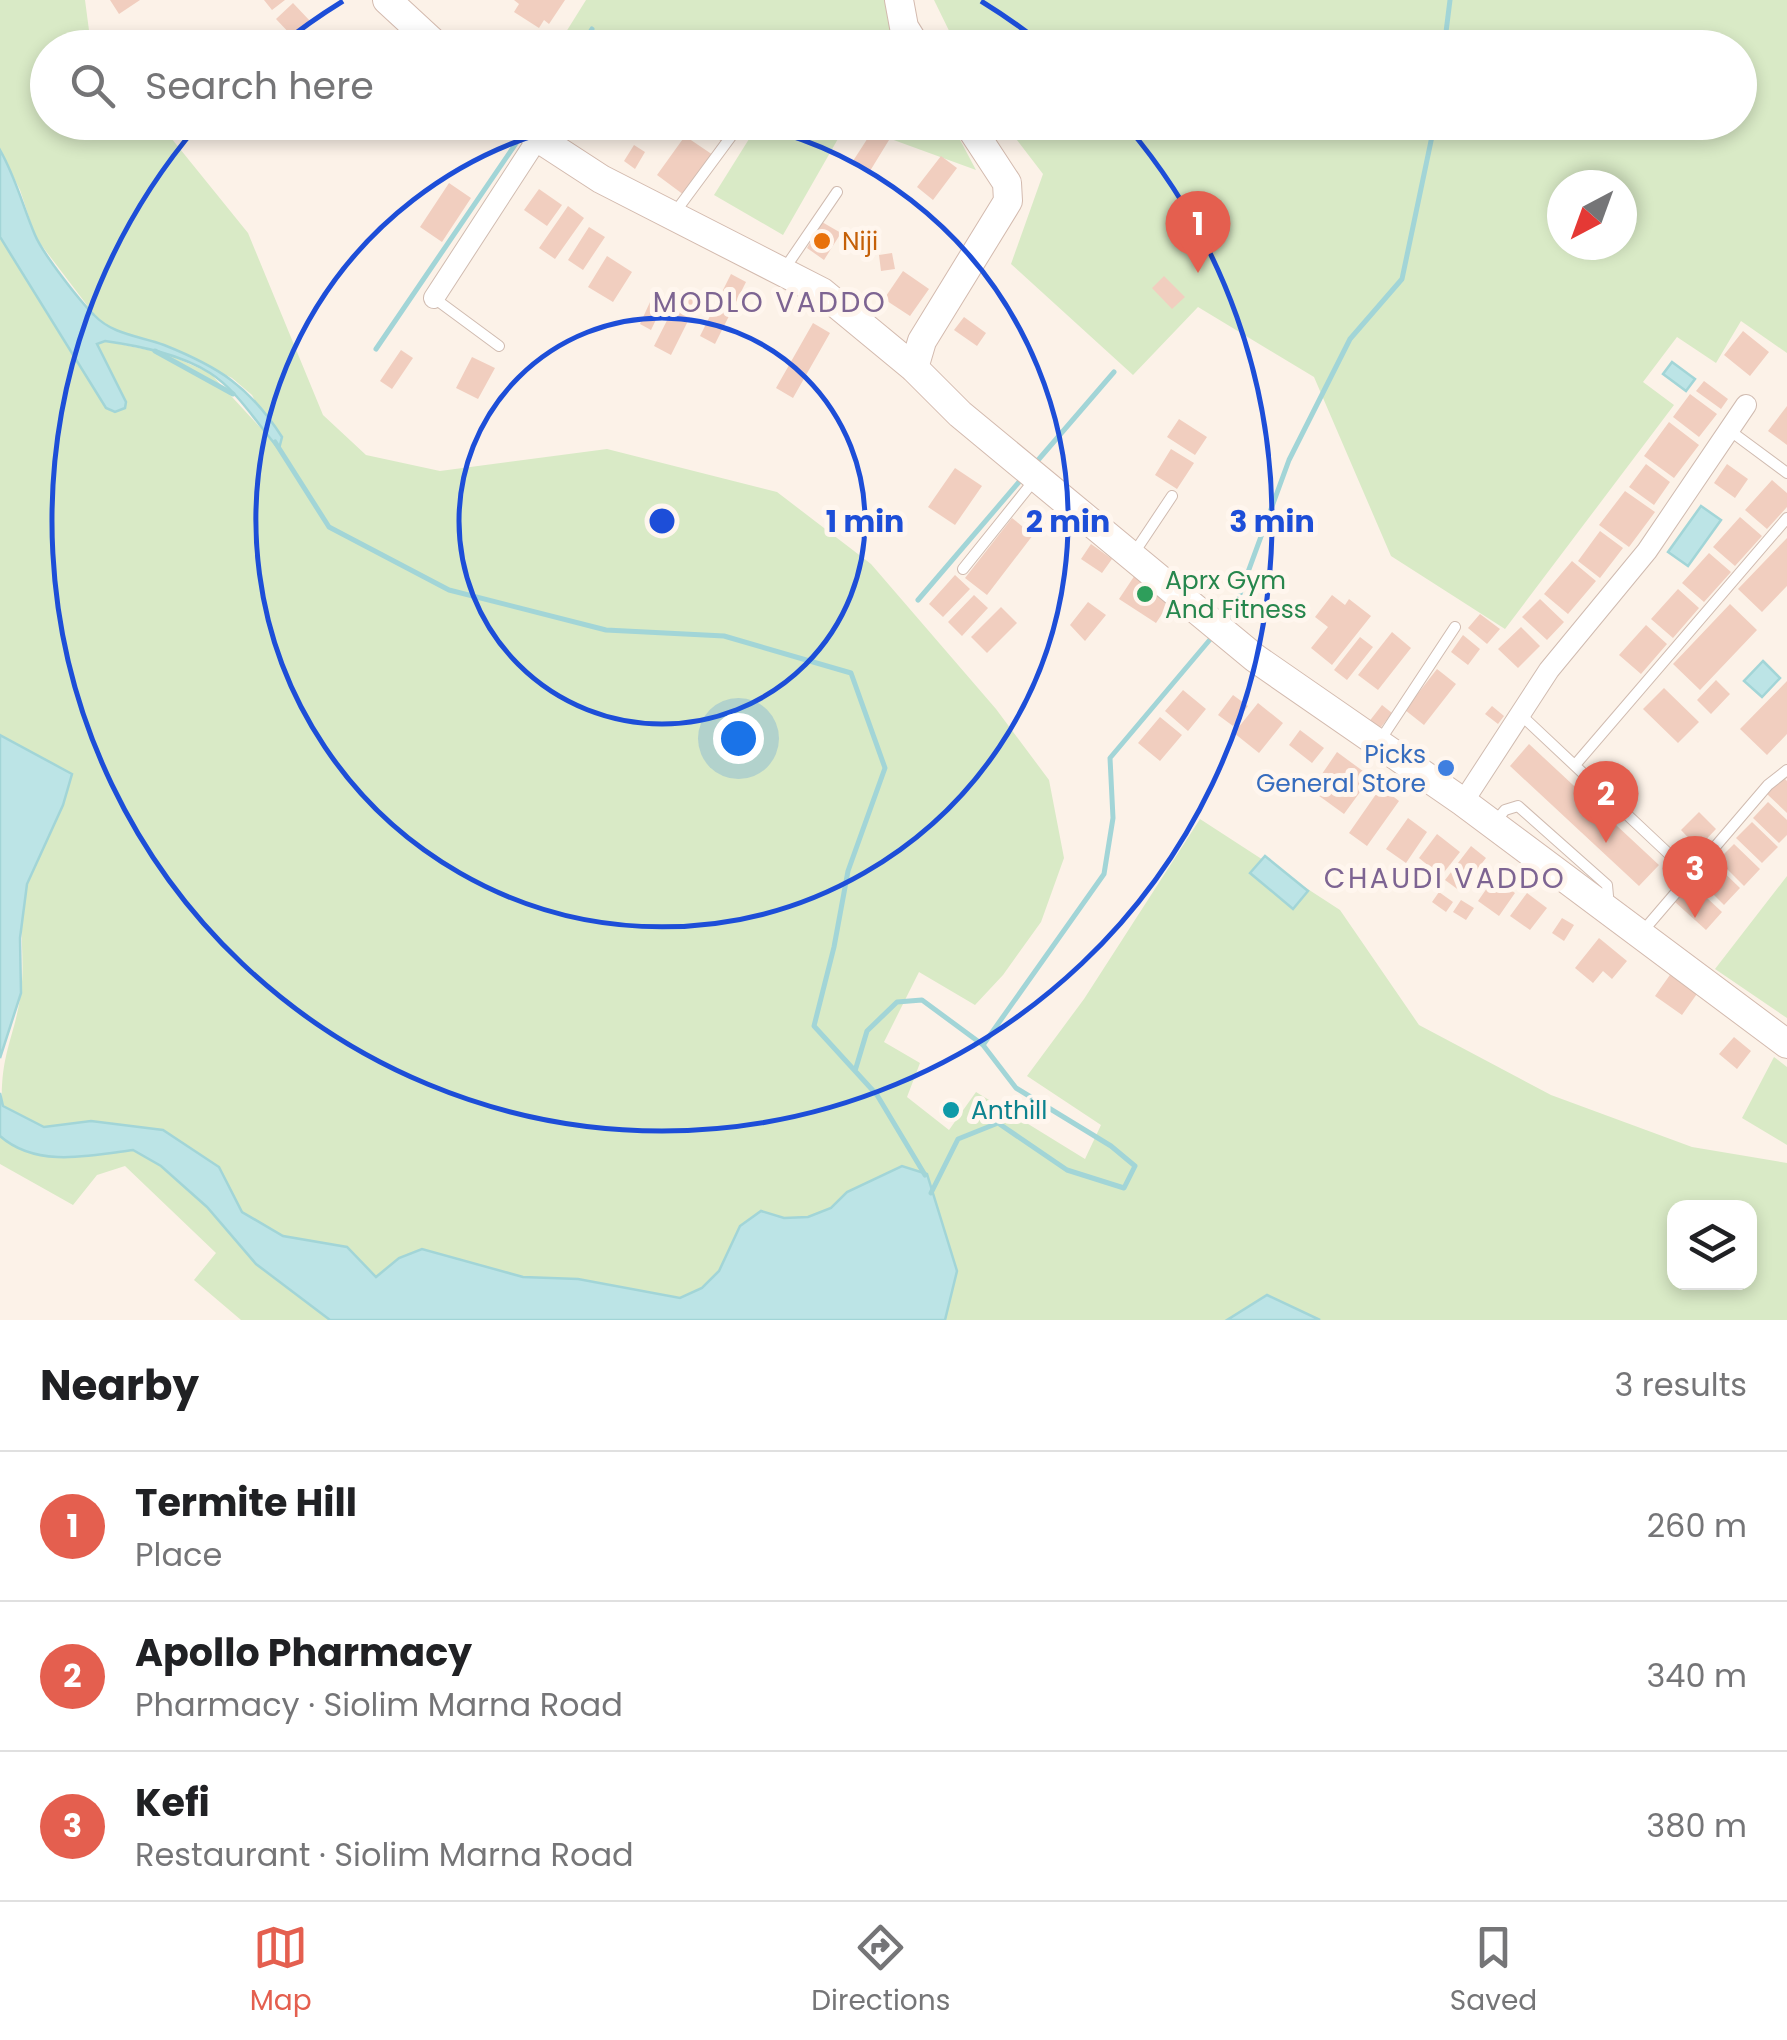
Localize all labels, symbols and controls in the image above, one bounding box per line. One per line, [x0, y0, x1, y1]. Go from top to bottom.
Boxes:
search box [30, 30, 1757, 140]
icon: search [65, 58, 120, 113]
text: Search here [145, 59, 374, 112]
north arrow [1547, 170, 1637, 260]
pin: 1 [1166, 190, 1230, 273]
place label: Niji [842, 224, 878, 259]
marker: Niji [811, 230, 833, 252]
district label: MODLO VADDO [653, 283, 887, 322]
text: 1 min [826, 500, 904, 543]
text: 2 min [1026, 500, 1110, 543]
text: 3 min [1229, 500, 1315, 543]
centre of rings [644, 503, 680, 539]
place label: Aprx Gym And Fitness [1165, 563, 1307, 627]
marker: Aprx Gym And Fitness [1134, 583, 1156, 605]
your location [713, 713, 764, 764]
place label: Picks General Store [1256, 737, 1426, 801]
marker: Picks General Store [1435, 757, 1457, 779]
pin: 2 [1574, 760, 1638, 843]
pin: 3 [1662, 836, 1728, 918]
district label: CHAUDI VADDO [1324, 859, 1566, 898]
place label: Anthill [971, 1093, 1047, 1128]
marker: Anthill [940, 1099, 962, 1121]
map controls [1667, 1200, 1757, 1290]
button: layers [1667, 1200, 1757, 1290]
text: Nearby [40, 1356, 199, 1415]
text: 3 results [1614, 1362, 1747, 1407]
text: Termite Hill [135, 1476, 357, 1529]
text: 1 [66, 1503, 79, 1548]
text: 260 m [1647, 1503, 1747, 1548]
text: Place [135, 1532, 222, 1577]
text: Apollo Pharmacy [135, 1626, 472, 1679]
text: 2 [63, 1653, 82, 1698]
text: 340 m [1646, 1653, 1747, 1698]
text: Pharmacy · Siolim Marna Road [135, 1682, 623, 1727]
text: Kefi [135, 1776, 210, 1829]
text: 3 [63, 1803, 82, 1848]
text: 380 m [1646, 1803, 1747, 1848]
text: Restaurant · Siolim Marna Road [135, 1832, 634, 1877]
tab: Map [250, 1920, 312, 2022]
tab: Directions [811, 1920, 950, 2022]
tab: Saved [1450, 1920, 1537, 2022]

